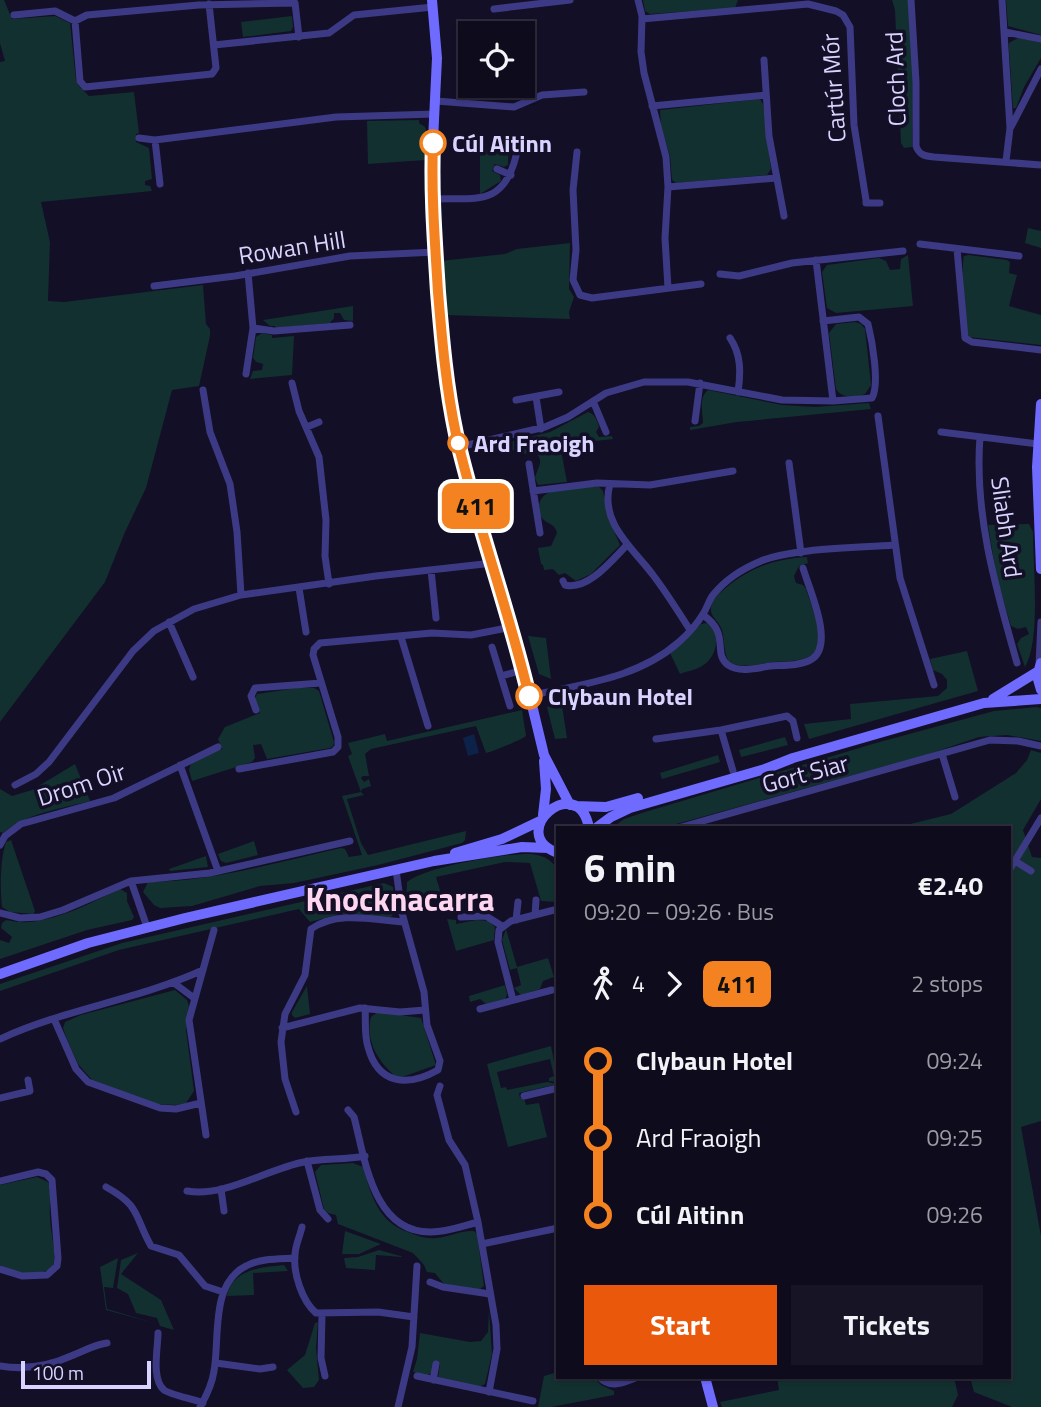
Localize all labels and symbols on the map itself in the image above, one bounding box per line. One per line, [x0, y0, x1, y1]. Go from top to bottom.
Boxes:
street label: Cloch Ard [875, 31, 915, 127]
street label: Cartúr Mór [811, 32, 855, 144]
place label: Cúl Aitinn [452, 125, 552, 161]
marker: Cúl Aitinn [420, 130, 446, 156]
street label: Rowan Hill [236, 221, 348, 273]
place label: Ard Fraoigh [474, 425, 594, 461]
marker: Ard Fraoigh [448, 433, 468, 453]
street label: Sliabh Ard [982, 474, 1032, 580]
line badge: 411 [436, 483, 516, 529]
place label: Clybaun Hotel [548, 678, 693, 714]
marker: Clybaun Hotel [516, 683, 542, 709]
street label: Gort Siar [758, 744, 852, 802]
street label: Drom Oir [32, 753, 130, 815]
district label: Knocknacarra [305, 875, 495, 923]
scale bar [21, 1358, 150, 1390]

